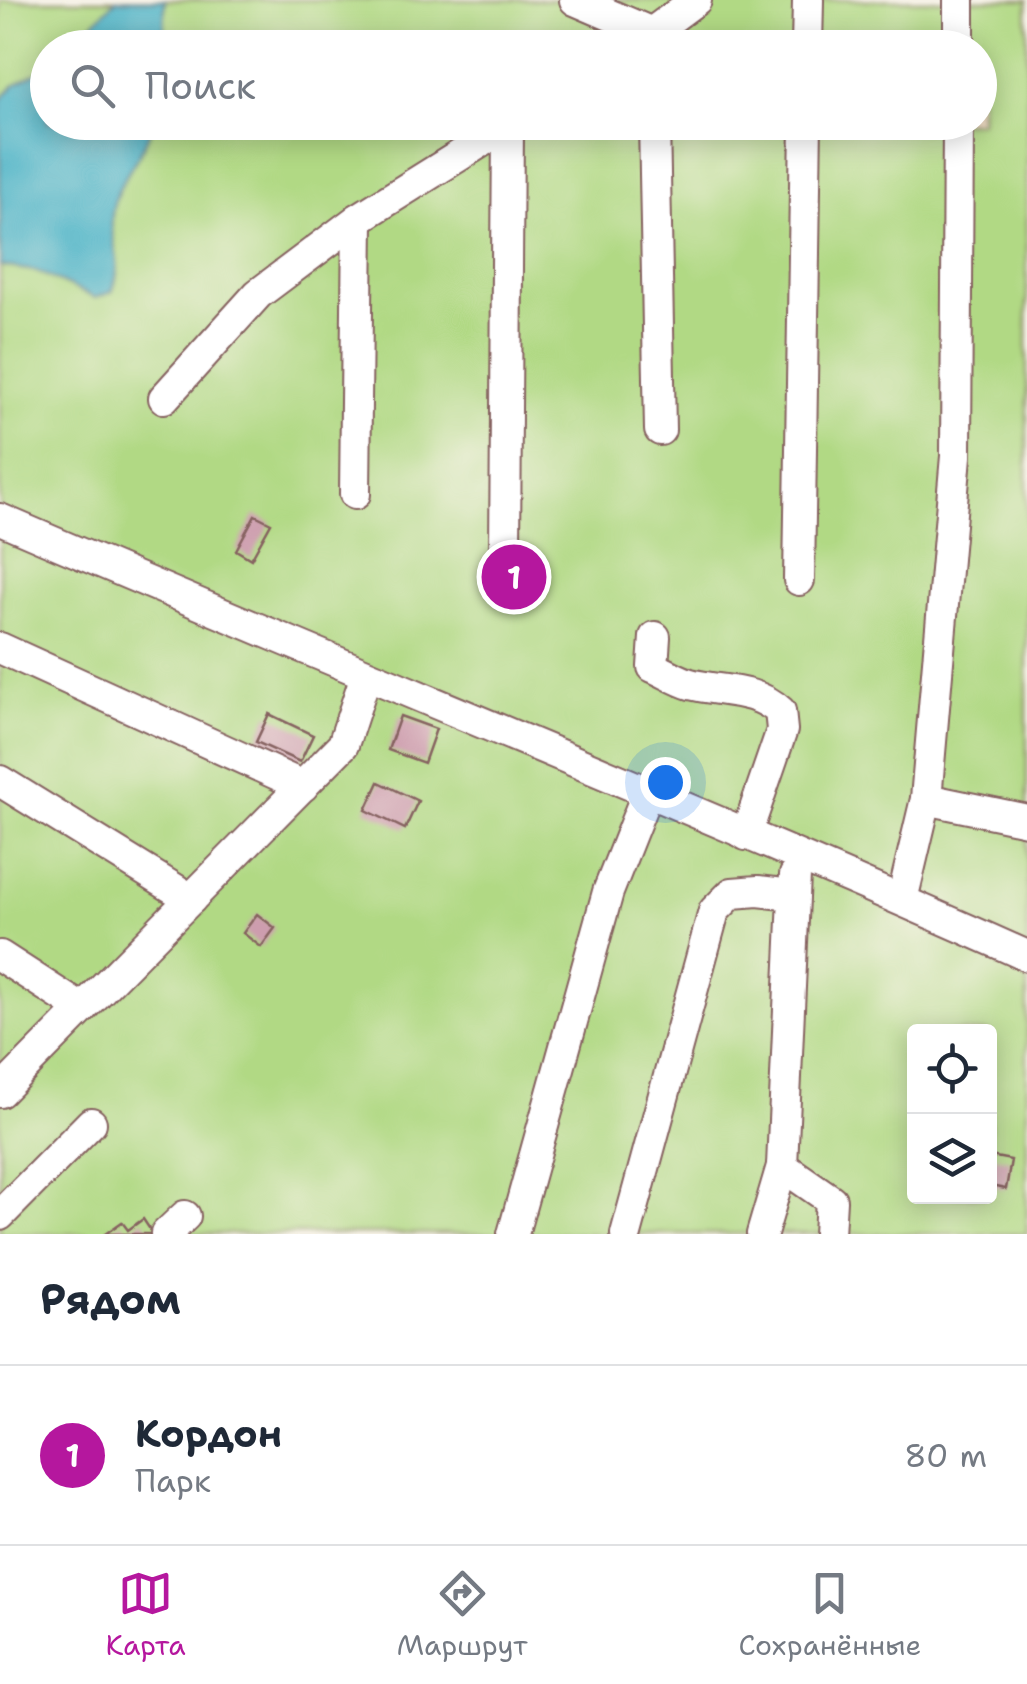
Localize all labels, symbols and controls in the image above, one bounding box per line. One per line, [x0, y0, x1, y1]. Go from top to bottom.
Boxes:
search box [30, 30, 997, 140]
icon: search [65, 58, 120, 113]
text: Поиск [145, 60, 256, 111]
pin: 1 [482, 540, 546, 614]
your location [640, 757, 691, 808]
map controls [907, 1024, 997, 1204]
button: locate [907, 1024, 997, 1114]
button: layers [907, 1114, 997, 1204]
text: Рядом [40, 1271, 181, 1327]
text: Кордон [135, 1408, 282, 1459]
text: 1 [65, 1434, 80, 1477]
text: 80 m [904, 1434, 987, 1477]
text: Парк [135, 1459, 211, 1502]
tab: Карта [106, 1566, 186, 1664]
tab: Маршрут [397, 1566, 527, 1664]
tab: Сохранённые [739, 1566, 921, 1664]

